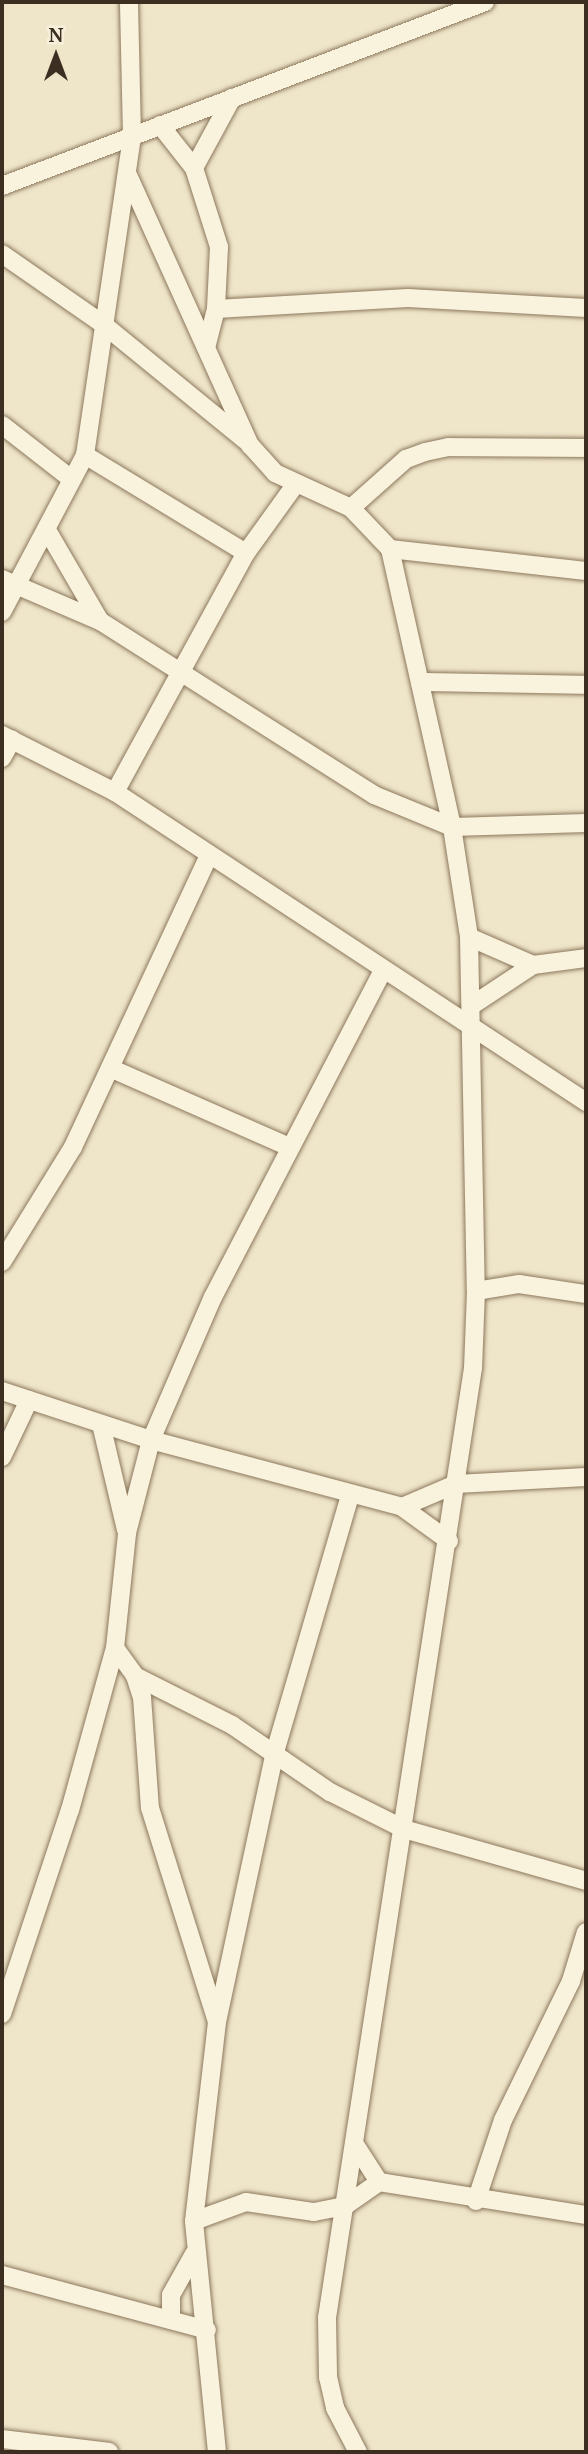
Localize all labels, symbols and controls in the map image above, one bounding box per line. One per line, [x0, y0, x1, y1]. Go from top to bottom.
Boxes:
north arrow [21, 21, 91, 91]
text: N [49, 22, 63, 48]

